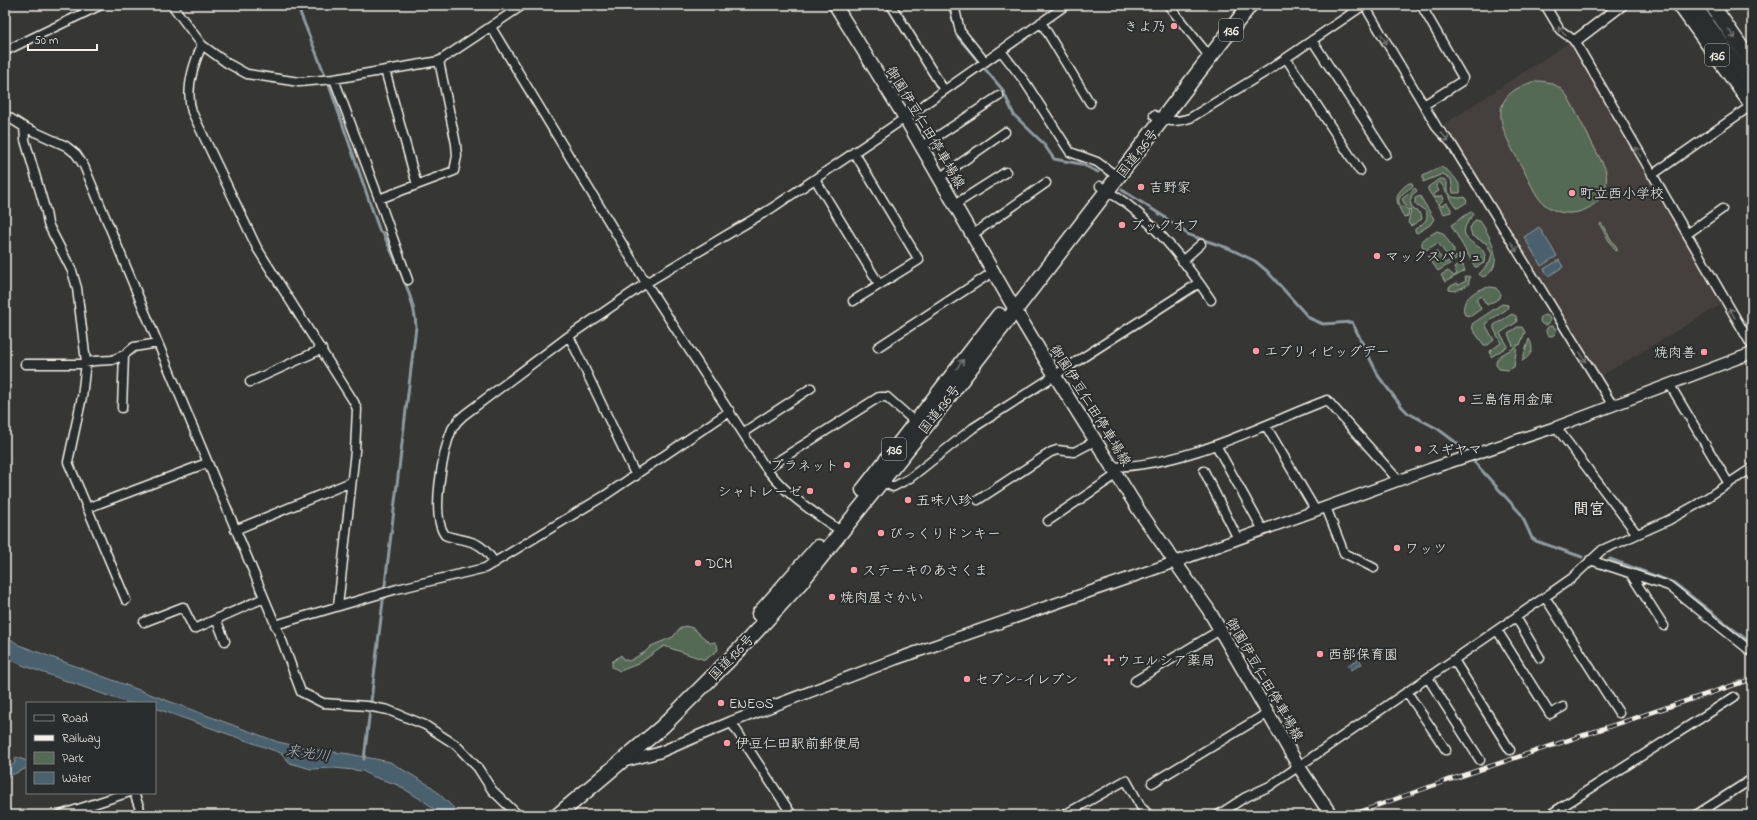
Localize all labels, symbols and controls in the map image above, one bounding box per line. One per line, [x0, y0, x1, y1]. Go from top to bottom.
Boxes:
place label: きよ乃 [1124, 17, 1166, 38]
road number: 136 [1219, 19, 1243, 41]
marker: きよ乃 [1169, 21, 1179, 31]
scale bar [28, 26, 97, 52]
one-way arrow [1557, 27, 1567, 36]
one-way arrow [1728, 28, 1736, 39]
text: 50 m [34, 32, 58, 50]
one-way arrow [1381, 33, 1389, 45]
road number: 136 [1705, 44, 1729, 66]
street label: 御園伊豆仁田停車場線 [880, 62, 970, 193]
street label: 国道136号 [1112, 124, 1164, 183]
one-way arrow [1441, 131, 1450, 142]
one-way arrow [1634, 146, 1642, 158]
place label: 吉野家 [1149, 178, 1191, 199]
marker: 吉野家 [1136, 182, 1146, 192]
place label: 町立西小学校 [1580, 184, 1664, 205]
marker: 町立西小学校 [1567, 188, 1577, 198]
place label: ブックオフ [1130, 216, 1200, 237]
marker: ブックオフ [1117, 220, 1127, 230]
one-way arrow [1510, 241, 1518, 253]
place label: マックスバリュ [1385, 247, 1483, 268]
marker: マックスバリュ [1372, 251, 1382, 261]
one-way arrow [1727, 307, 1735, 319]
street label: 御園伊豆仁田停車場線 [1044, 341, 1136, 471]
place label: エブリィビッグデー [1264, 342, 1390, 363]
place label: 焼肉善 [1654, 343, 1696, 364]
marker: エブリィビッグデー [1251, 346, 1261, 356]
marker: 焼肉善 [1699, 347, 1709, 357]
one-way arrow [1579, 351, 1587, 362]
one-way arrow [956, 359, 964, 370]
street label: 国道136号 [914, 380, 966, 439]
place label: 三島信用金庫 [1470, 390, 1554, 411]
marker: 三島信用金庫 [1457, 394, 1467, 404]
road number: 136 [882, 438, 906, 460]
place label: スギヤマ [1426, 440, 1482, 461]
marker: スギヤマ [1413, 444, 1423, 454]
place label: プラネット [770, 456, 839, 477]
marker: プラネット [842, 460, 852, 470]
place label: シャトレーゼ [717, 482, 802, 503]
marker: シャトレーゼ [805, 486, 815, 496]
place label: 五味八珍 [916, 491, 972, 512]
marker: 五味八珍 [903, 495, 913, 505]
district label: 間宮 [1573, 498, 1605, 522]
place label: びっくりドンキー [889, 524, 1001, 545]
marker: びっくりドンキー [876, 528, 886, 538]
place label: ワッツ [1405, 539, 1447, 560]
marker: ワッツ [1392, 543, 1402, 553]
place label: DCM [705, 554, 732, 575]
marker: DCM [693, 558, 703, 568]
place label: ステーキのあさくま [862, 561, 988, 582]
marker: ステーキのあさくま [849, 565, 859, 575]
place label: 焼肉屋さかい [840, 588, 924, 609]
marker: 焼肉屋さかい [827, 592, 837, 602]
street label: 御園伊豆仁田停車場線 [1220, 614, 1308, 746]
street label: 国道136号 [704, 630, 760, 686]
place label: 西部保育園 [1328, 645, 1398, 666]
marker: 西部保育園 [1315, 649, 1325, 659]
place label: ウエルシア薬局 [1117, 651, 1215, 672]
marker: ウエルシア薬局 [1104, 655, 1114, 665]
place label: セブン-イレブン [975, 670, 1078, 691]
marker: セブン-イレブン [962, 674, 972, 684]
place label: ENEOS [729, 694, 774, 715]
marker: ENEOS [716, 698, 726, 708]
legend [26, 702, 156, 794]
text: Road [62, 710, 88, 728]
text: Railway [62, 730, 101, 749]
place label: 伊豆仁田駅前郵便局 [735, 734, 861, 755]
marker: 伊豆仁田駅前郵便局 [722, 738, 732, 748]
water label: 来光川 [284, 740, 332, 768]
text: Park [62, 750, 84, 768]
text: Water [62, 770, 91, 788]

